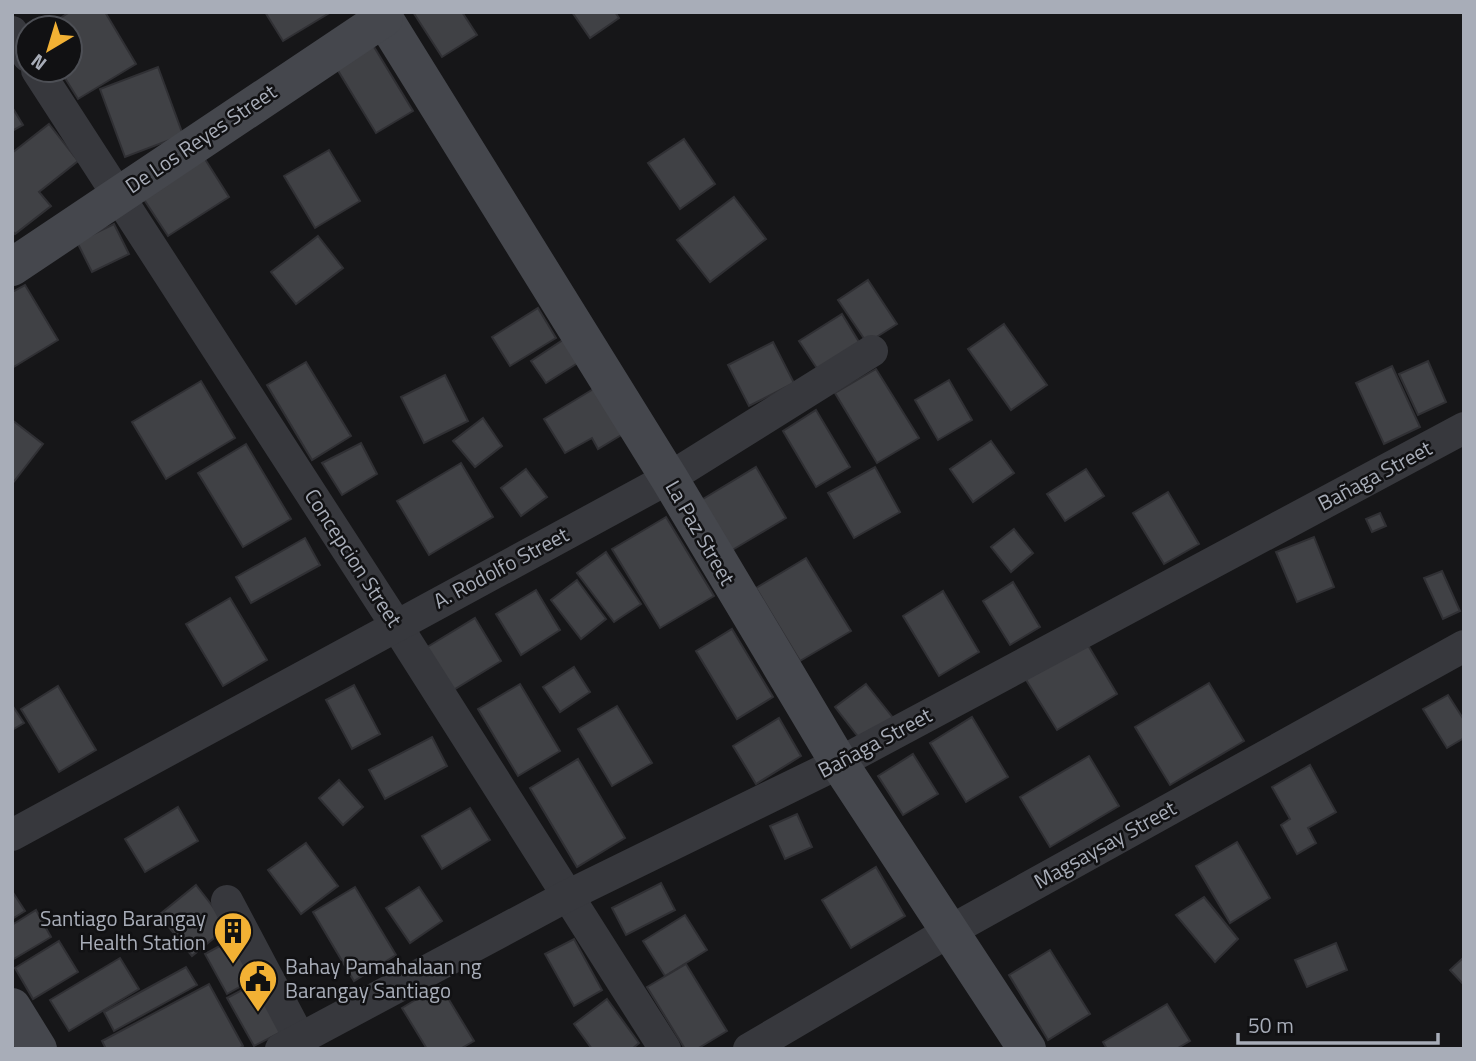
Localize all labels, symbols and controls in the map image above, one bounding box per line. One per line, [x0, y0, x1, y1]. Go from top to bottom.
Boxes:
north arrow [14, 14, 84, 84]
text: N [24, 47, 52, 78]
street label: De Los Reyes Street [118, 75, 283, 201]
street label: Bañaga Street [1312, 431, 1438, 519]
street label: La Paz Street [658, 474, 744, 591]
street label: Concepcion Street [297, 482, 411, 633]
street label: A. Rodolfo Street [427, 518, 574, 616]
street label: Bañaga Street [812, 698, 938, 786]
street label: Magsaysay Street [1028, 791, 1182, 896]
place label: Santiago Barangay Health Station [40, 902, 206, 958]
building icon: Santiago Barangay Health Station [212, 910, 254, 965]
place label: Bahay Pamahalaan ng Barangay Santiago [285, 950, 482, 1006]
public building icon: Bahay Pamahalaan ng Barangay Santiago [237, 958, 279, 1013]
scale bar [1238, 1002, 1438, 1046]
text: 50 m [1248, 1009, 1294, 1041]

